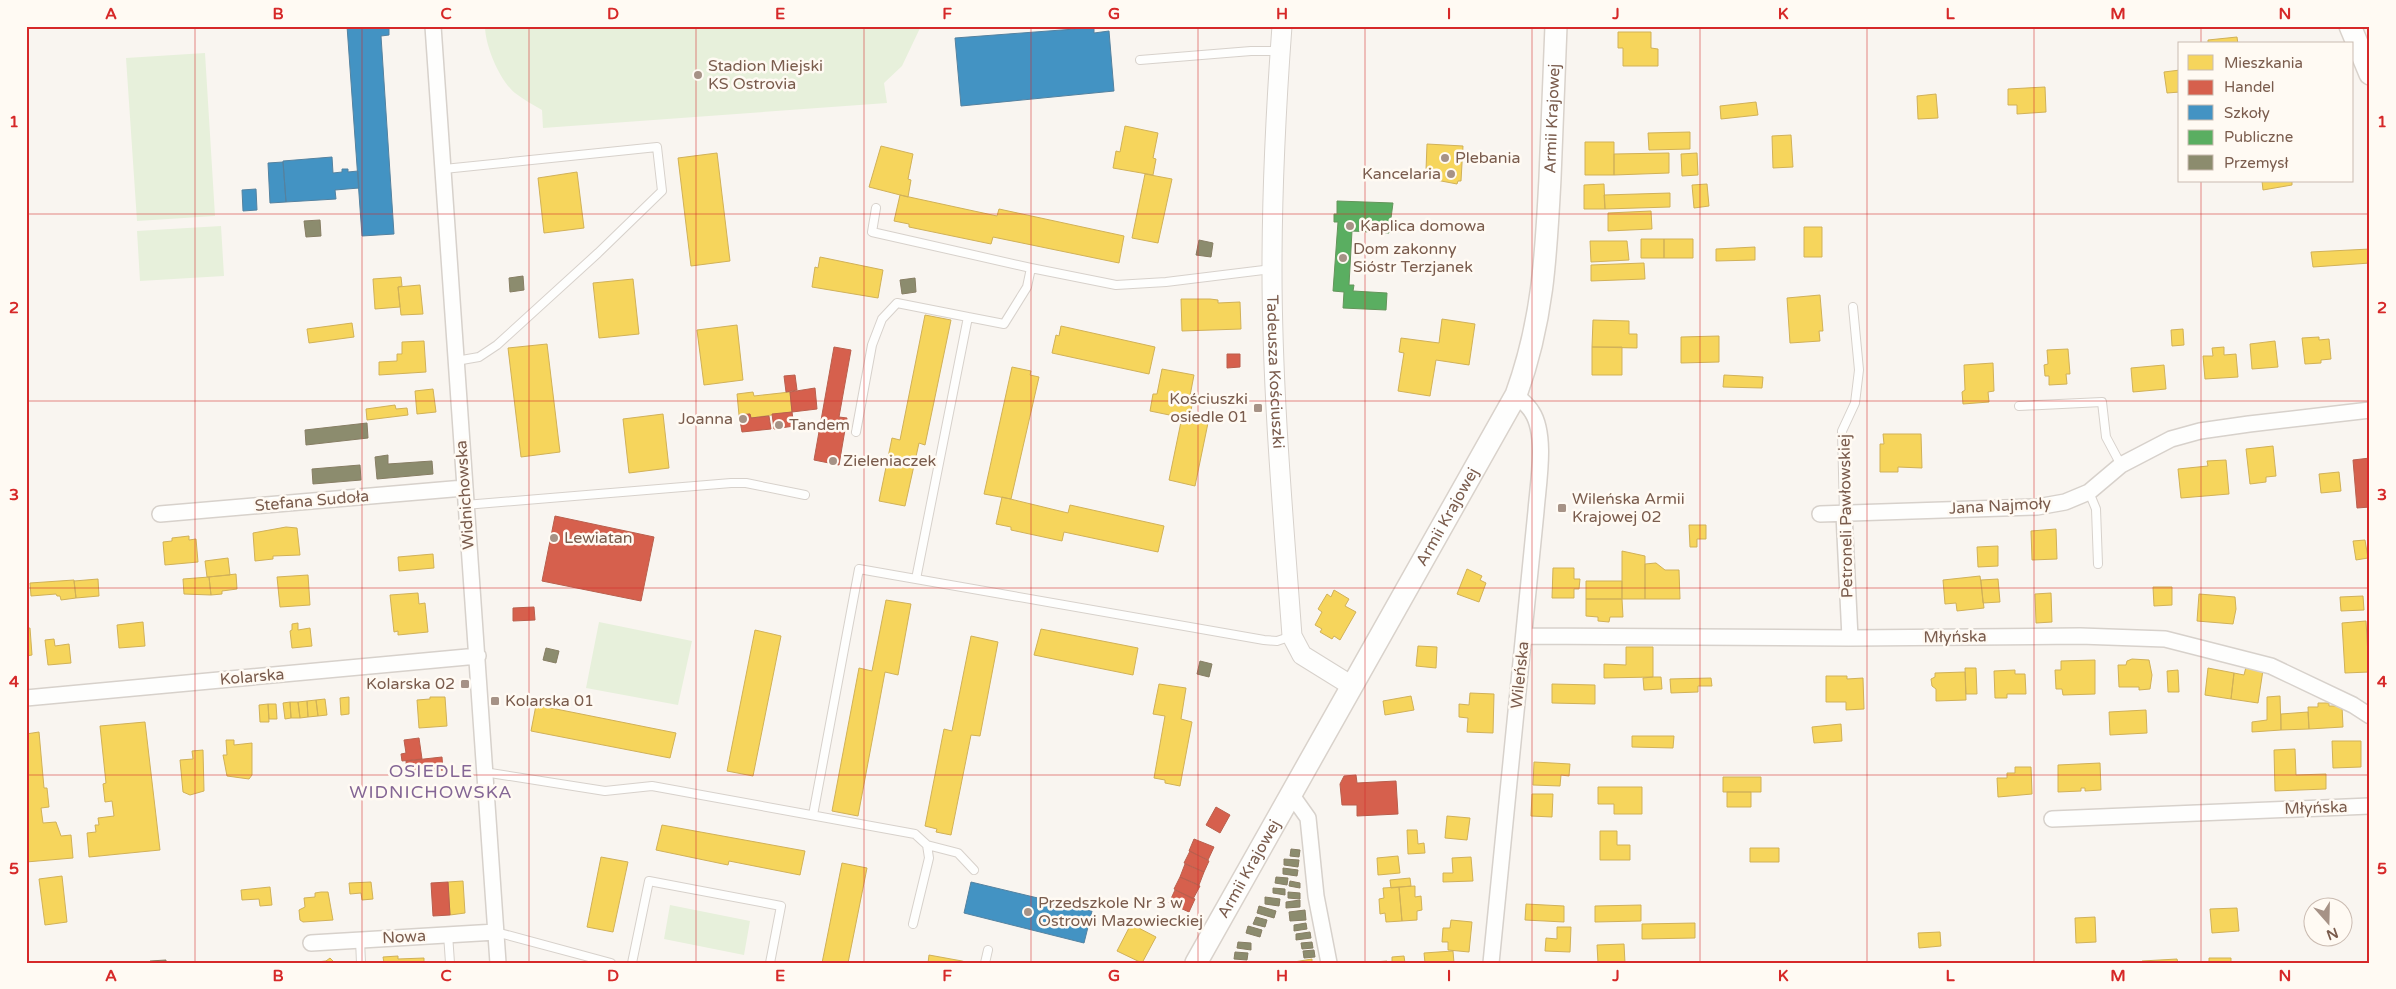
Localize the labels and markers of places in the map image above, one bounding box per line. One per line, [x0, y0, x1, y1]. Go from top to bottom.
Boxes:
place label: Stadion Miejski KS Ostrovia [708, 56, 823, 94]
marker: Stadion Miejski KS Ostrovia [692, 69, 704, 81]
place label: Plebania [1455, 148, 1521, 168]
marker: Plebania [1439, 152, 1451, 164]
place label: Kancelaria [1362, 164, 1441, 184]
marker: Kancelaria [1445, 168, 1457, 180]
place label: Kaplica domowa [1360, 216, 1485, 236]
marker: Kaplica domowa [1344, 220, 1356, 232]
place label: Dom zakonny Sióstr Terzjanek [1353, 239, 1473, 277]
marker: Dom zakonny Sióstr Terzjanek [1337, 252, 1349, 264]
place label: Kościuszki osiedle 01 [1169, 389, 1248, 427]
marker: Kościuszki osiedle 01 [1252, 402, 1264, 414]
place label: Joanna [678, 409, 733, 429]
marker: Joanna [737, 413, 749, 425]
place label: Tandem [789, 415, 850, 435]
marker: Tandem [773, 419, 785, 431]
place label: Zieleniaczek [843, 451, 937, 471]
marker: Zieleniaczek [827, 455, 839, 467]
place label: Wileńska Armii Krajowej 02 [1572, 489, 1685, 527]
marker: Wileńska Armii Krajowej 02 [1556, 502, 1568, 514]
place label: Lewiatan [564, 528, 633, 548]
marker: Lewiatan [548, 532, 560, 544]
place label: Kolarska 02 [366, 674, 455, 694]
marker: Kolarska 02 [459, 678, 471, 690]
place label: Kolarska 01 [505, 691, 594, 711]
marker: Kolarska 01 [489, 695, 501, 707]
place label: Przedszkole Nr 3 w Ostrowi Mazowieckiej [1038, 893, 1203, 931]
marker: Przedszkole Nr 3 w Ostrowi Mazowieckiej [1022, 906, 1034, 918]

